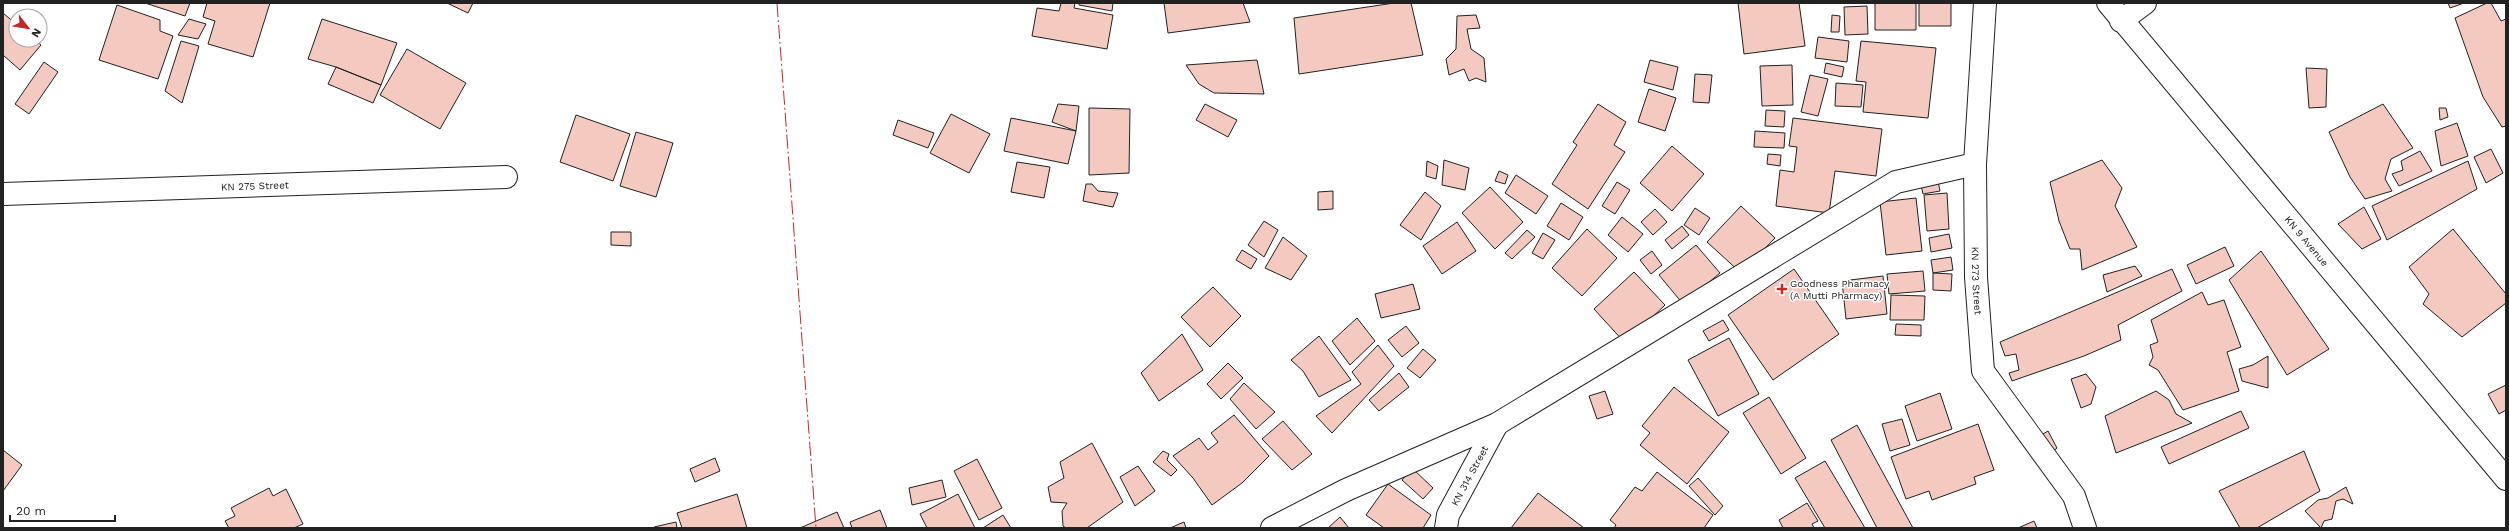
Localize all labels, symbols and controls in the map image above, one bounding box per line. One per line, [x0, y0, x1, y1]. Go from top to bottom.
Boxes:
north arrow [8, 8, 48, 48]
text: N [28, 26, 44, 40]
street label: KN 275 Street [221, 179, 290, 193]
street label: KN 9 Avenue [2282, 214, 2331, 269]
street label: KN 273 Street [1970, 247, 1984, 316]
place label: Goodness Pharmacy (A Mutti Pharmacy) [1790, 278, 1890, 301]
marker: Goodness Pharmacy (A Mutti Pharmacy) [1777, 284, 1787, 294]
street label: KN 314 Street [1449, 443, 1491, 508]
scale bar [10, 497, 115, 523]
text: 20 m [16, 504, 46, 518]

